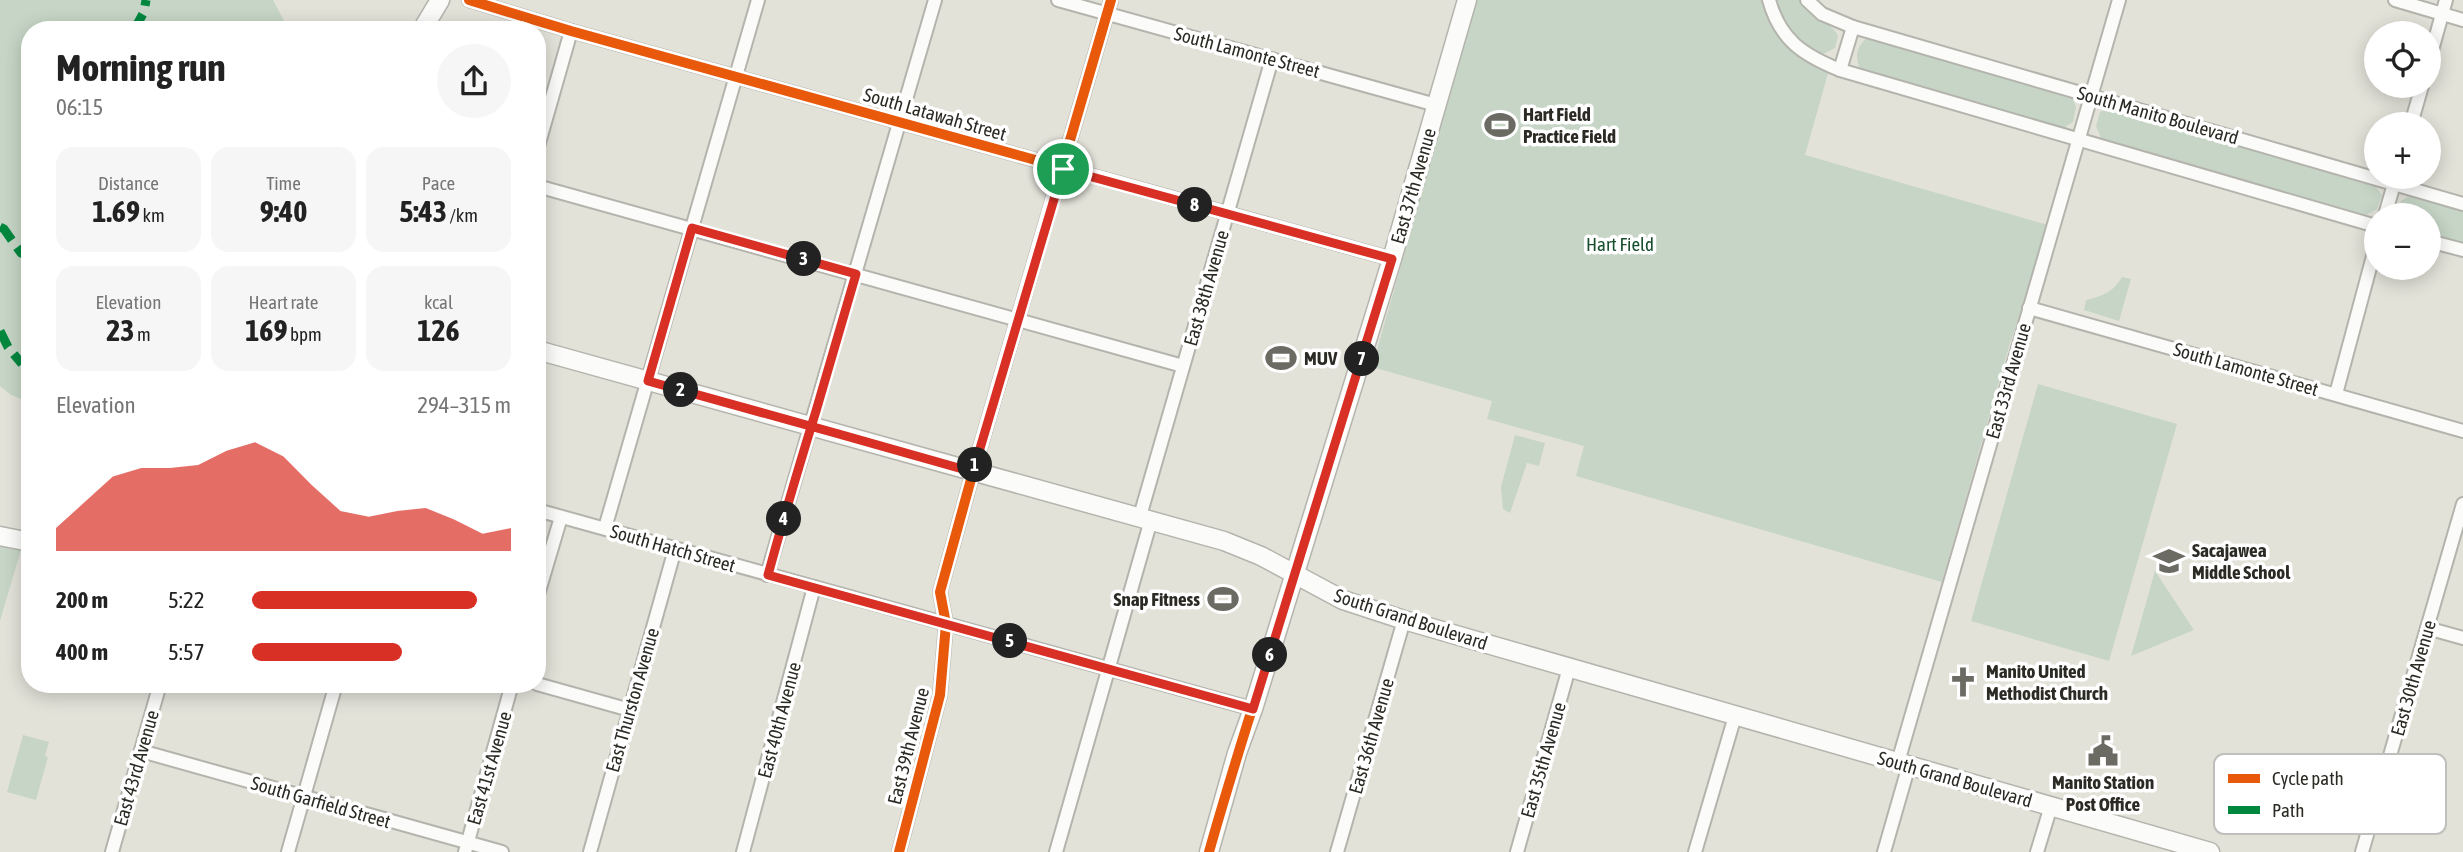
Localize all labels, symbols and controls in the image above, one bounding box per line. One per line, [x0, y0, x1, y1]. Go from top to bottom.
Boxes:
map controls [2364, 21, 2441, 280]
button: locate [2364, 21, 2441, 98]
street label: South Lamonte Street [1172, 22, 1322, 82]
button: share [437, 44, 511, 118]
text: Morning run [56, 46, 226, 89]
street label: South Manito Boulevard [2075, 81, 2241, 149]
street label: South Latawah Street [861, 83, 1009, 145]
text: 06:15 [56, 94, 103, 120]
place label: Hart Field Practice Field [1523, 103, 1616, 147]
sports icon: Hart Field Practice Field [1483, 108, 1517, 142]
button: + [2364, 112, 2441, 189]
street label: East 37th Avenue [1386, 126, 1440, 246]
pin [1033, 139, 1093, 199]
icon: arrive [1044, 150, 1082, 188]
text: Distance [98, 172, 159, 194]
text: Time [266, 172, 301, 194]
text: Pace [422, 172, 455, 194]
pin: 8 [1178, 188, 1212, 222]
text: 8 [1190, 193, 1199, 215]
text: 1.69 [92, 194, 140, 228]
text: 9:40 [260, 194, 307, 228]
text: 5:43 [399, 194, 447, 228]
button: − [2364, 203, 2441, 280]
text: km [140, 204, 165, 226]
text: /km [447, 204, 478, 226]
street label: East 38th Avenue [1179, 228, 1233, 348]
park label: Hart Field [1586, 233, 1654, 255]
pin: 3 [786, 242, 822, 276]
text: 3 [799, 247, 808, 269]
text: Elevation [96, 291, 161, 313]
text: Heart rate [249, 291, 318, 313]
text: kcal [424, 291, 453, 313]
text: 23 [106, 313, 134, 347]
text: 169 [245, 313, 288, 347]
text: 126 [417, 313, 460, 347]
street label: East 33rd Avenue [1981, 321, 2035, 441]
text: m [134, 323, 151, 345]
text: bpm [288, 323, 322, 345]
street label: South Lamonte Street [2171, 338, 2321, 400]
sports icon: MUV [1264, 341, 1298, 375]
pin: 7 [1344, 342, 1380, 376]
place label: MUV [1304, 347, 1338, 369]
text: 7 [1357, 347, 1366, 369]
pin: 2 [664, 372, 698, 408]
text: 2 [676, 378, 685, 400]
text: Elevation [56, 392, 136, 418]
text: 294–315 m [417, 392, 511, 418]
pin: 1 [958, 448, 992, 482]
text: 1 [970, 453, 979, 475]
pin: 4 [766, 502, 802, 536]
text: 4 [779, 507, 788, 529]
street label: South Hatch Street [608, 520, 738, 576]
place label: Sacajawea Middle School [2192, 539, 2291, 583]
school or university icon: Sacajawea Middle School [2152, 544, 2186, 578]
sports icon: Snap Fitness [1206, 582, 1240, 616]
street label: South Grand Boulevard [1332, 584, 1490, 654]
text: 200 m [56, 587, 108, 613]
text: 5:22 [168, 587, 205, 613]
place label: Snap Fitness [1114, 588, 1200, 610]
street label: East 30th Avenue [2386, 618, 2440, 738]
pin: 5 [992, 624, 1028, 658]
street label: East Thurston Avenue [601, 625, 663, 775]
text: 5 [1005, 629, 1014, 651]
pin: 6 [1252, 638, 1288, 672]
text: 400 m [56, 639, 108, 665]
text: 5:57 [168, 639, 205, 665]
text: 6 [1265, 643, 1274, 665]
street label: East 40th Avenue [753, 659, 805, 781]
place label: Manito United Methodist Church [1986, 660, 2108, 704]
church icon: Manito United Methodist Church [1946, 665, 1980, 699]
street label: East 36th Avenue [1344, 676, 1398, 796]
street label: East 39th Avenue [883, 685, 933, 807]
street label: East 35th Avenue [1516, 700, 1570, 820]
street label: East 43rd Avenue [109, 708, 163, 828]
street label: East 41st Avenue [462, 709, 516, 827]
public building icon: Manito Station Post Office [2086, 734, 2120, 768]
street label: South Grand Boulevard [1875, 746, 2035, 812]
legend [2214, 754, 2446, 834]
text: Cycle path [2272, 767, 2344, 789]
place label: Manito Station Post Office [2052, 771, 2154, 815]
street label: South Garfield Street [249, 772, 393, 832]
text: Path [2272, 799, 2304, 821]

